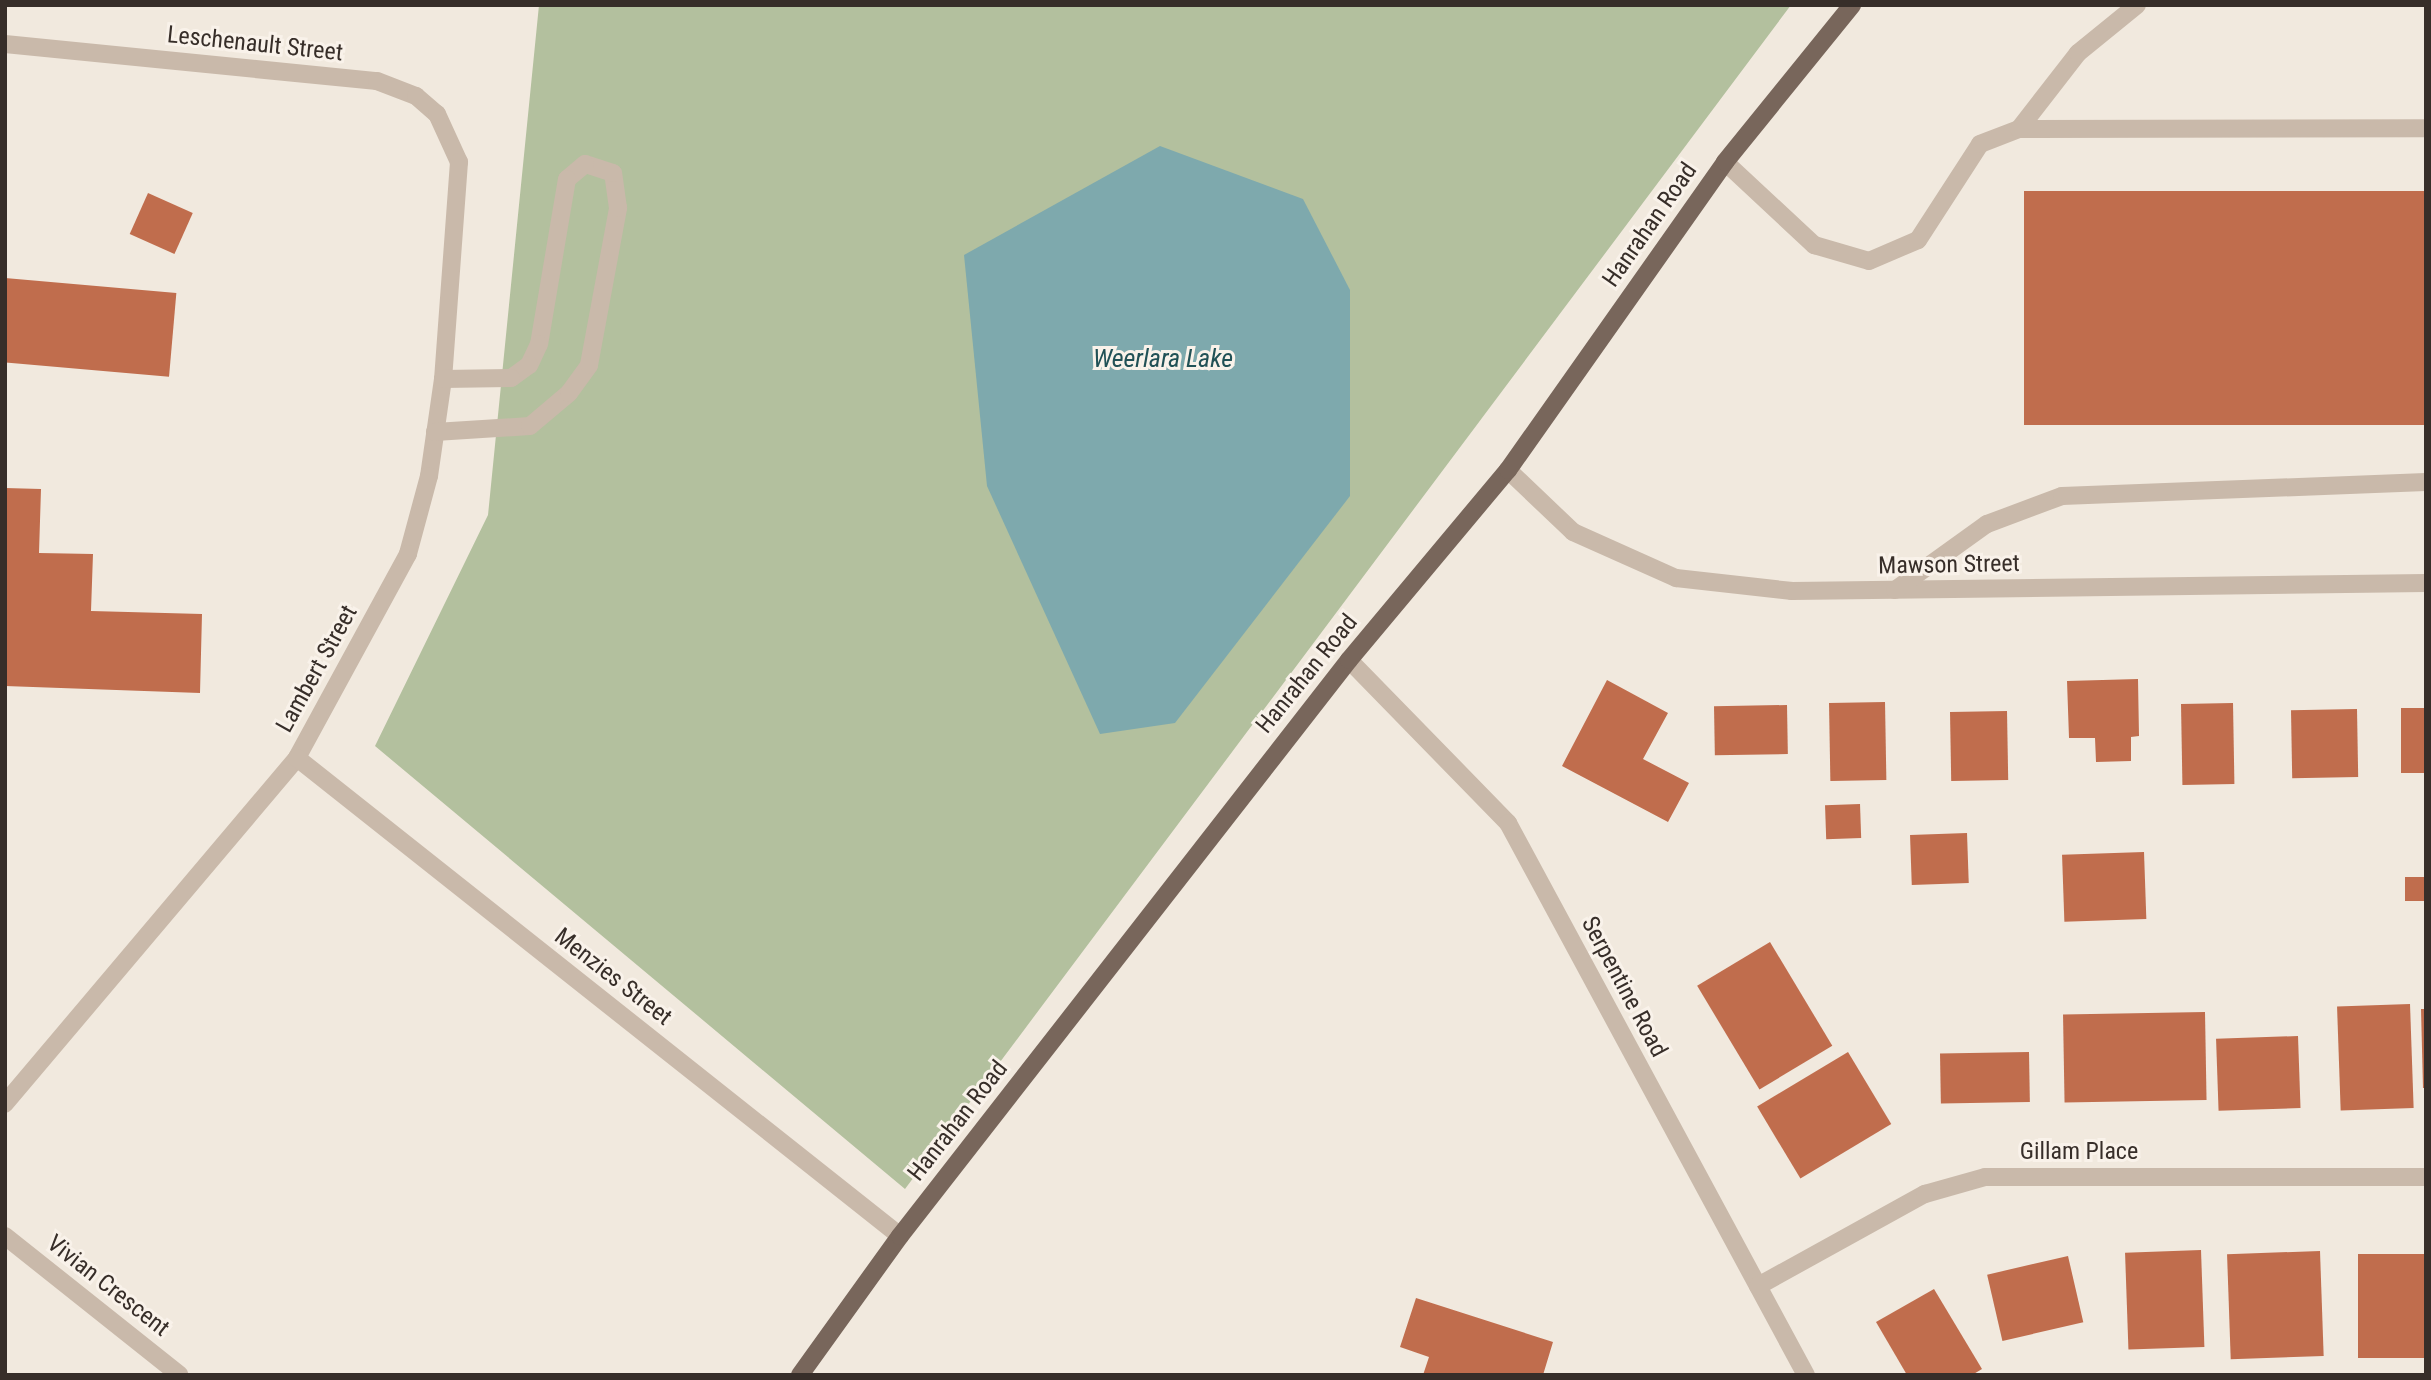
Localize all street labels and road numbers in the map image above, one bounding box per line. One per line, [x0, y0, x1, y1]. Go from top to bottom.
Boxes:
street label: Leschenault Street [166, 20, 344, 68]
street label: Hanrahan Road [1597, 157, 1703, 293]
street label: Mawson Street [1878, 549, 2020, 581]
street label: Lambert Street [270, 600, 364, 738]
street label: Hanrahan Road [1250, 609, 1364, 739]
street label: Serpentine Road [1575, 912, 1673, 1062]
street label: Menzies Street [549, 922, 677, 1032]
street label: Hanrahan Road [902, 1055, 1014, 1187]
street label: Gillam Place [2020, 1138, 2138, 1166]
street label: Vivian Crescent [41, 1229, 175, 1343]

